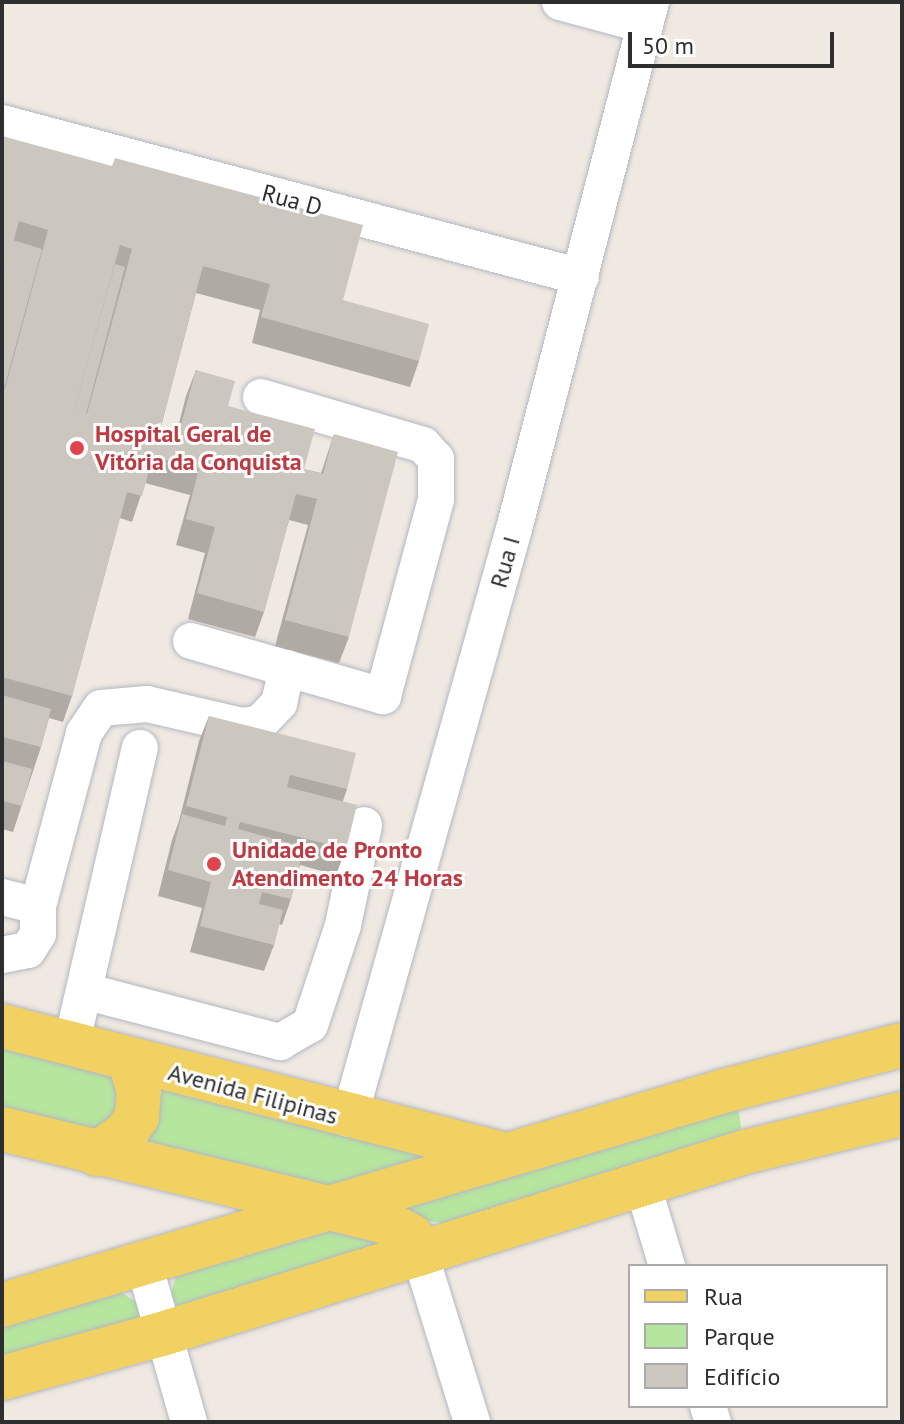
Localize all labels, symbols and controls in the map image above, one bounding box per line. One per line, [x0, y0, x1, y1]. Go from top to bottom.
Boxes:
scale bar [632, 16, 838, 66]
text: 50 m [642, 30, 694, 61]
street label: Rua D [259, 178, 325, 222]
place label: Hospital Geral de Vitória da Conquista [95, 420, 302, 476]
marker: Hospital Geral de Vitória da Conquista [66, 437, 88, 459]
street label: Rua I [484, 533, 526, 591]
place label: Unidade de Pronto Atendimento 24 Horas [232, 836, 463, 892]
marker: Unidade de Pronto Atendimento 24 Horas [203, 853, 225, 875]
street label: Avenida Filipinas [165, 1058, 341, 1130]
legend [628, 1264, 888, 1408]
text: Rua [704, 1281, 743, 1312]
text: Parque [704, 1321, 775, 1352]
text: Edifício [704, 1361, 780, 1392]

